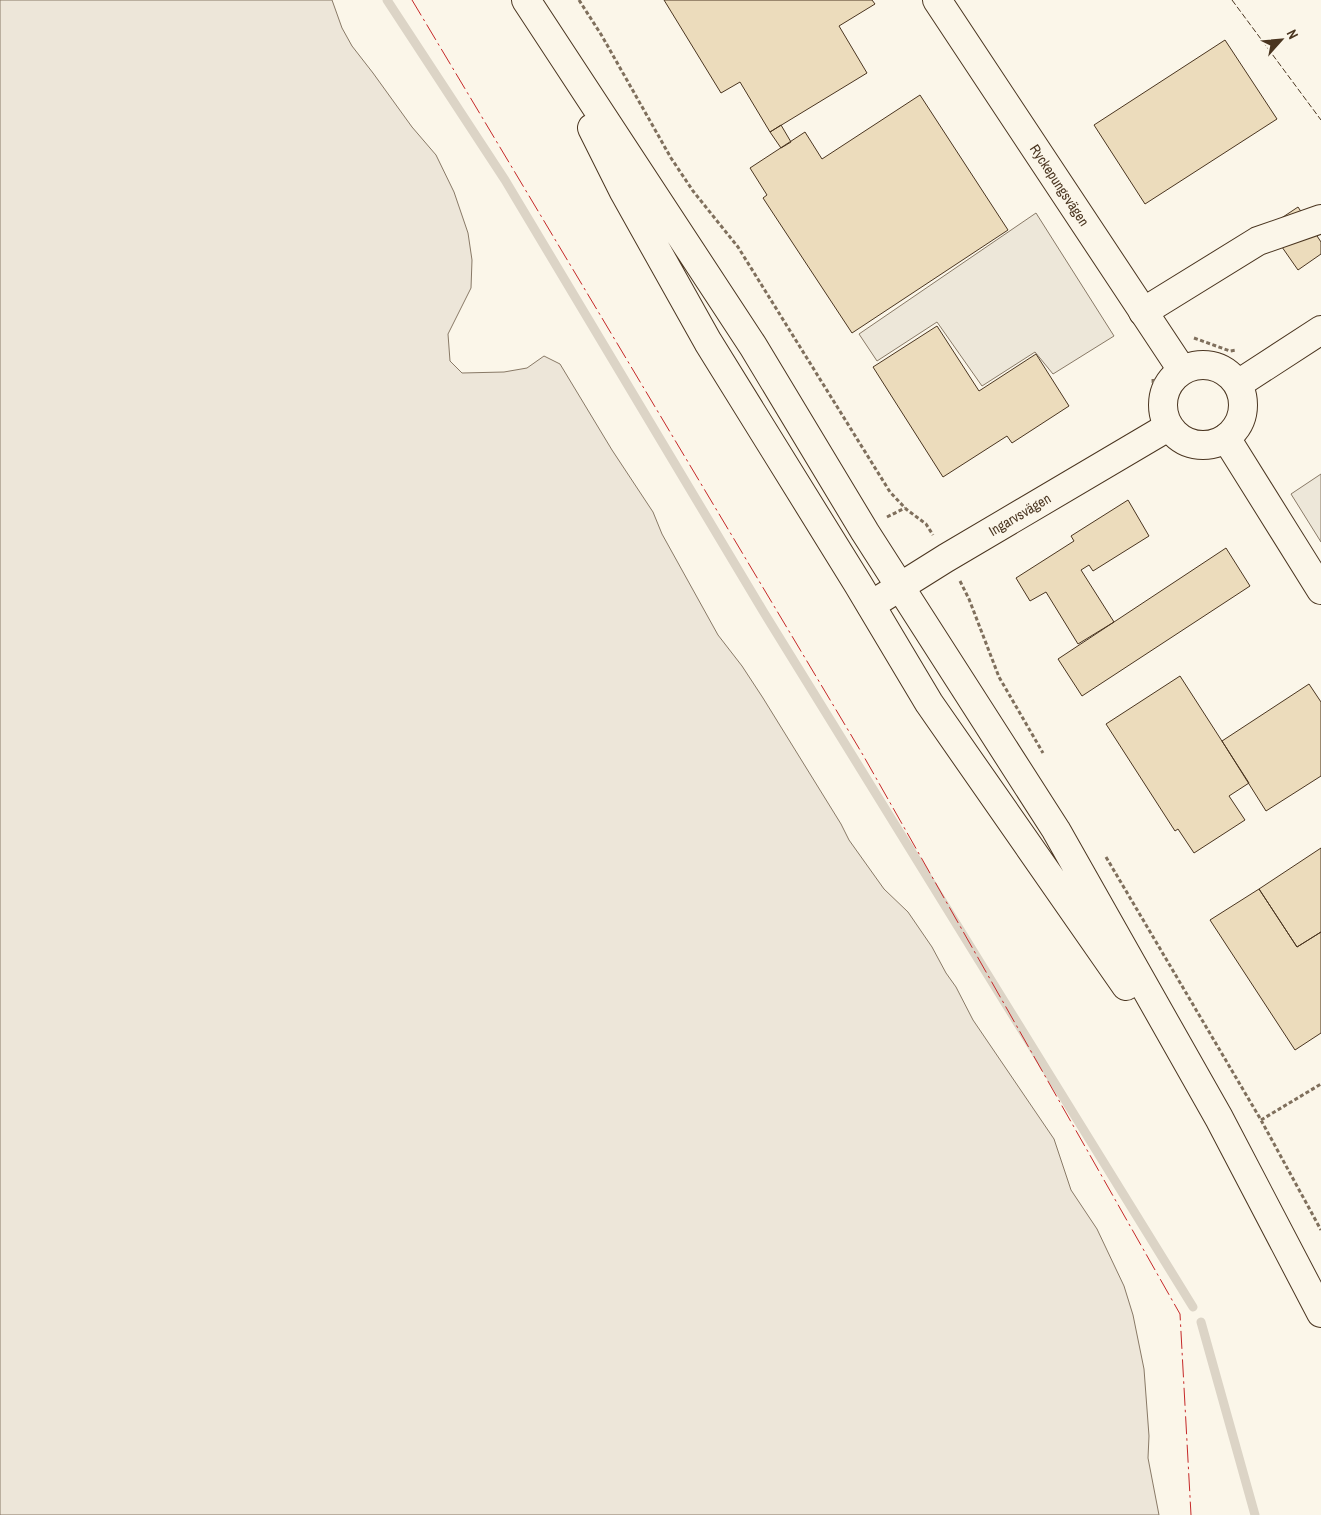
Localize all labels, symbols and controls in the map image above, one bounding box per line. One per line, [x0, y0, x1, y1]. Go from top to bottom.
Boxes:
north arrow [1256, 15, 1306, 65]
text: N [1283, 26, 1302, 42]
street label: Ryckepungsvägen [1026, 141, 1093, 229]
street label: Ingarvsvägen [985, 489, 1054, 540]

